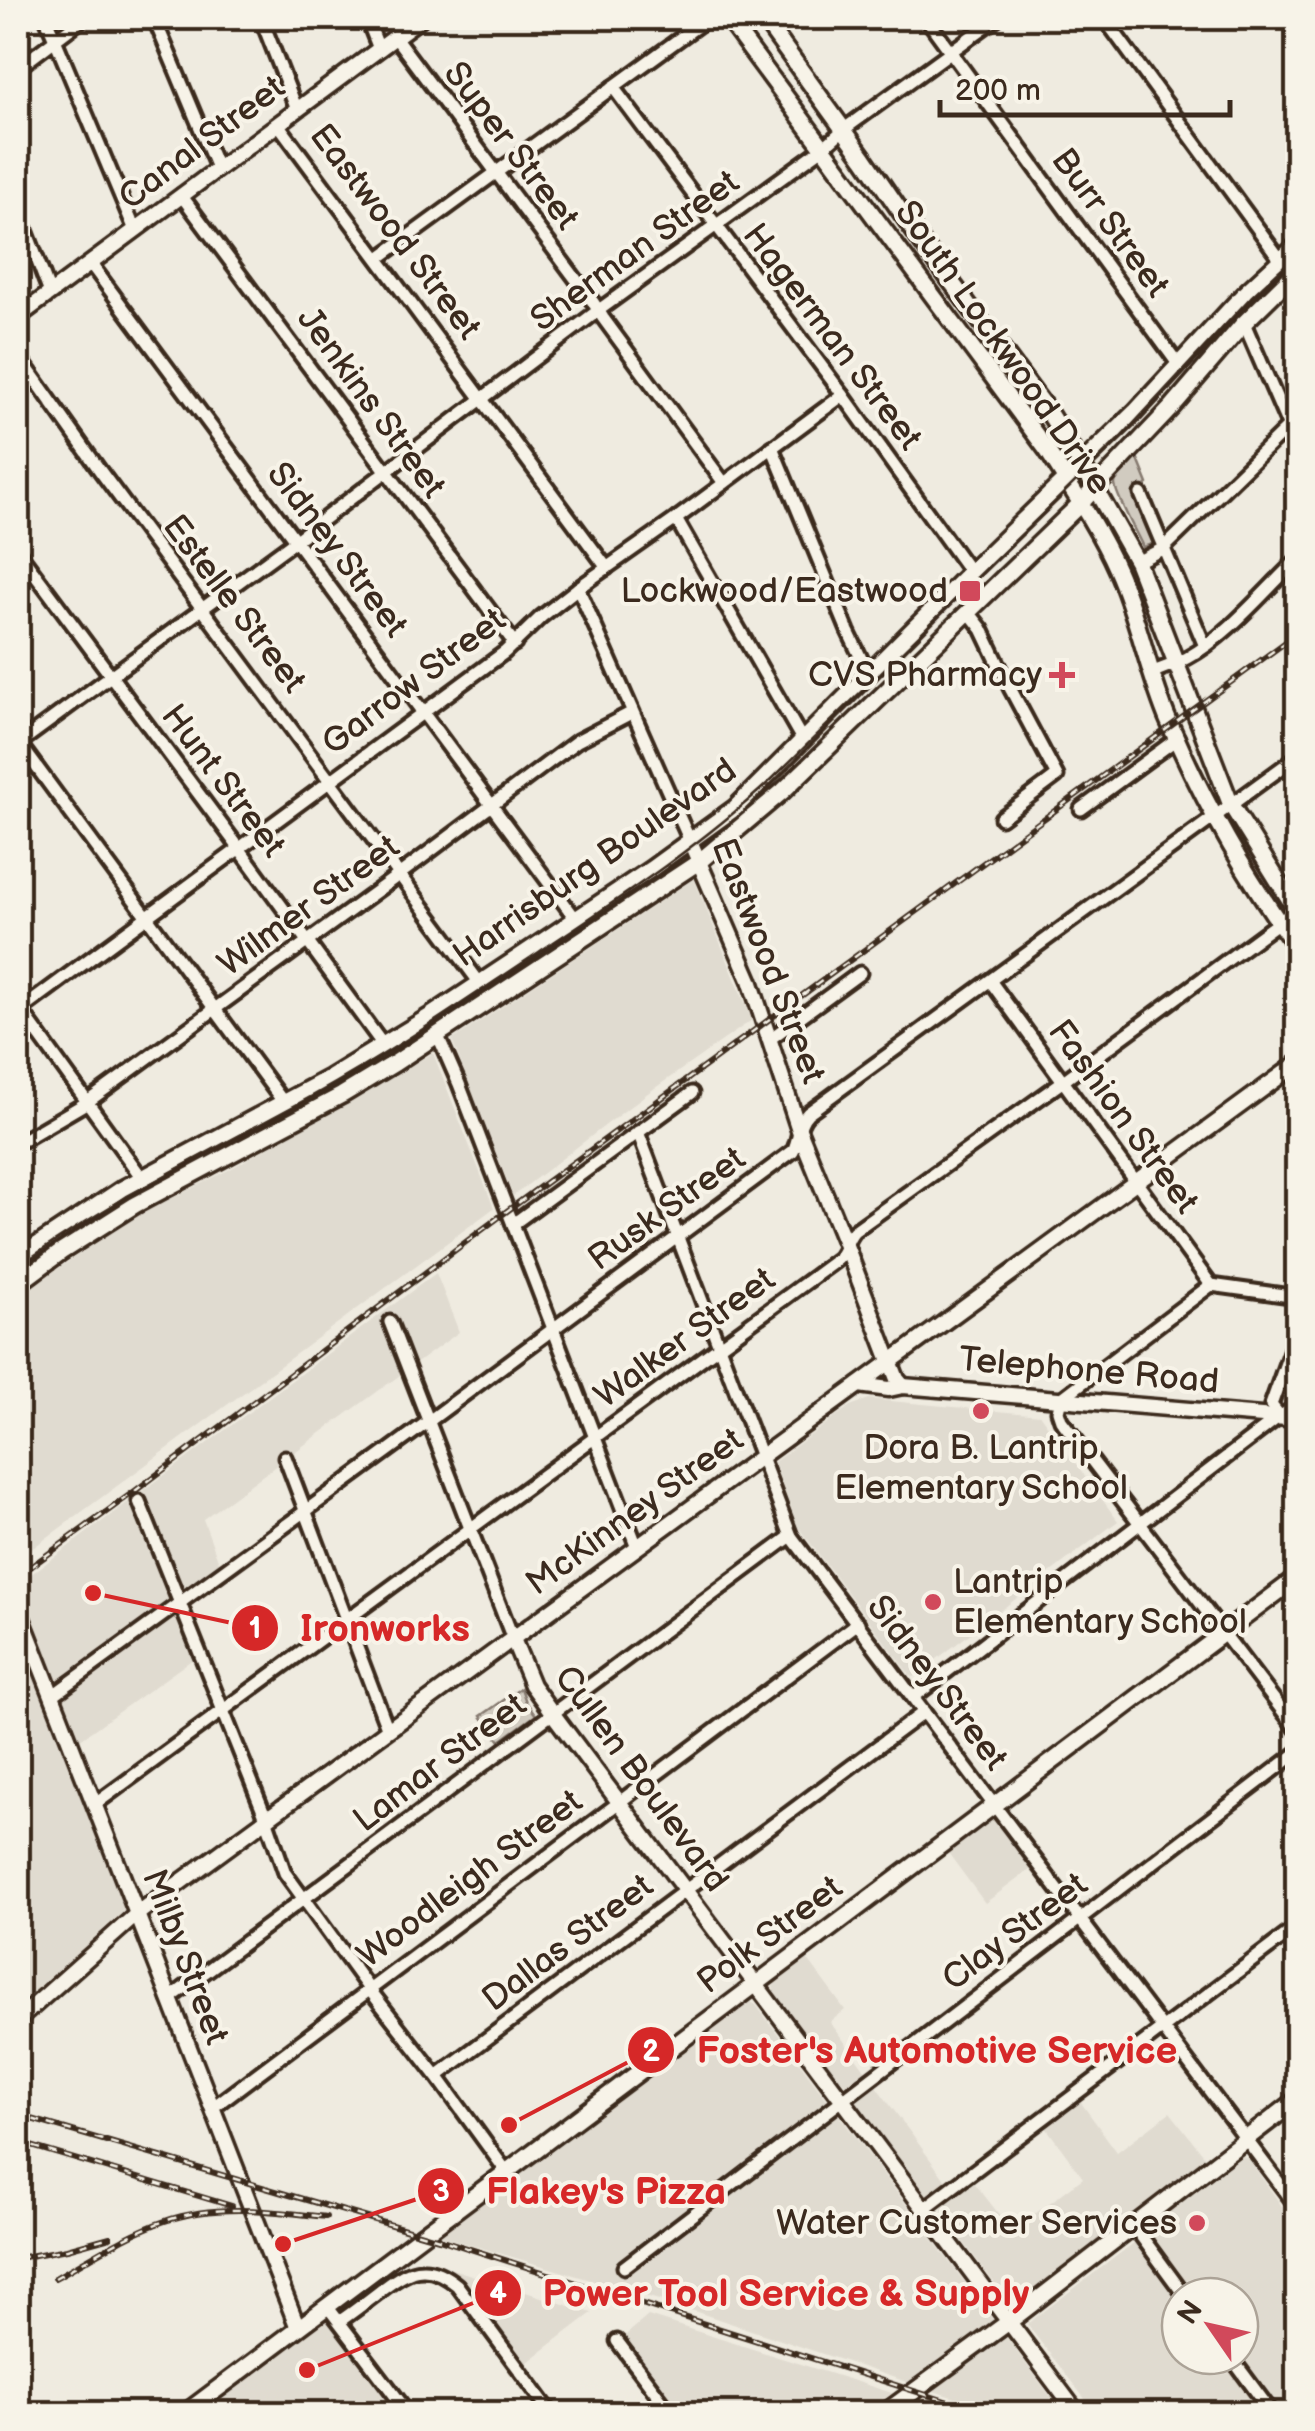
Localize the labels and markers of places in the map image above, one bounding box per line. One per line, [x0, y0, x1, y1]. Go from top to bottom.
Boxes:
place label: Lockwood/Eastwood [620, 570, 948, 613]
marker: Lockwood/Eastwood [957, 578, 983, 604]
place label: CVS Pharmacy [808, 654, 1042, 697]
marker: CVS Pharmacy [1051, 664, 1073, 686]
marker: Dora B. Lantrip Elementary School [970, 1400, 992, 1422]
place label: Dora B. Lantrip Elementary School [834, 1427, 1128, 1510]
place label: Lantrip Elementary School [953, 1561, 1247, 1644]
marker: Lantrip Elementary School [922, 1591, 944, 1613]
callout: Ironworks [230, 1594, 490, 1662]
callout: Foster's Automotive Service [626, 2016, 1197, 2084]
callout: Flakey's Pizza [416, 2157, 746, 2225]
place label: Water Customer Services [776, 2202, 1177, 2245]
marker: Water Customer Services [1186, 2212, 1208, 2234]
callout: Power Tool Service & Supply [473, 2259, 1050, 2327]

